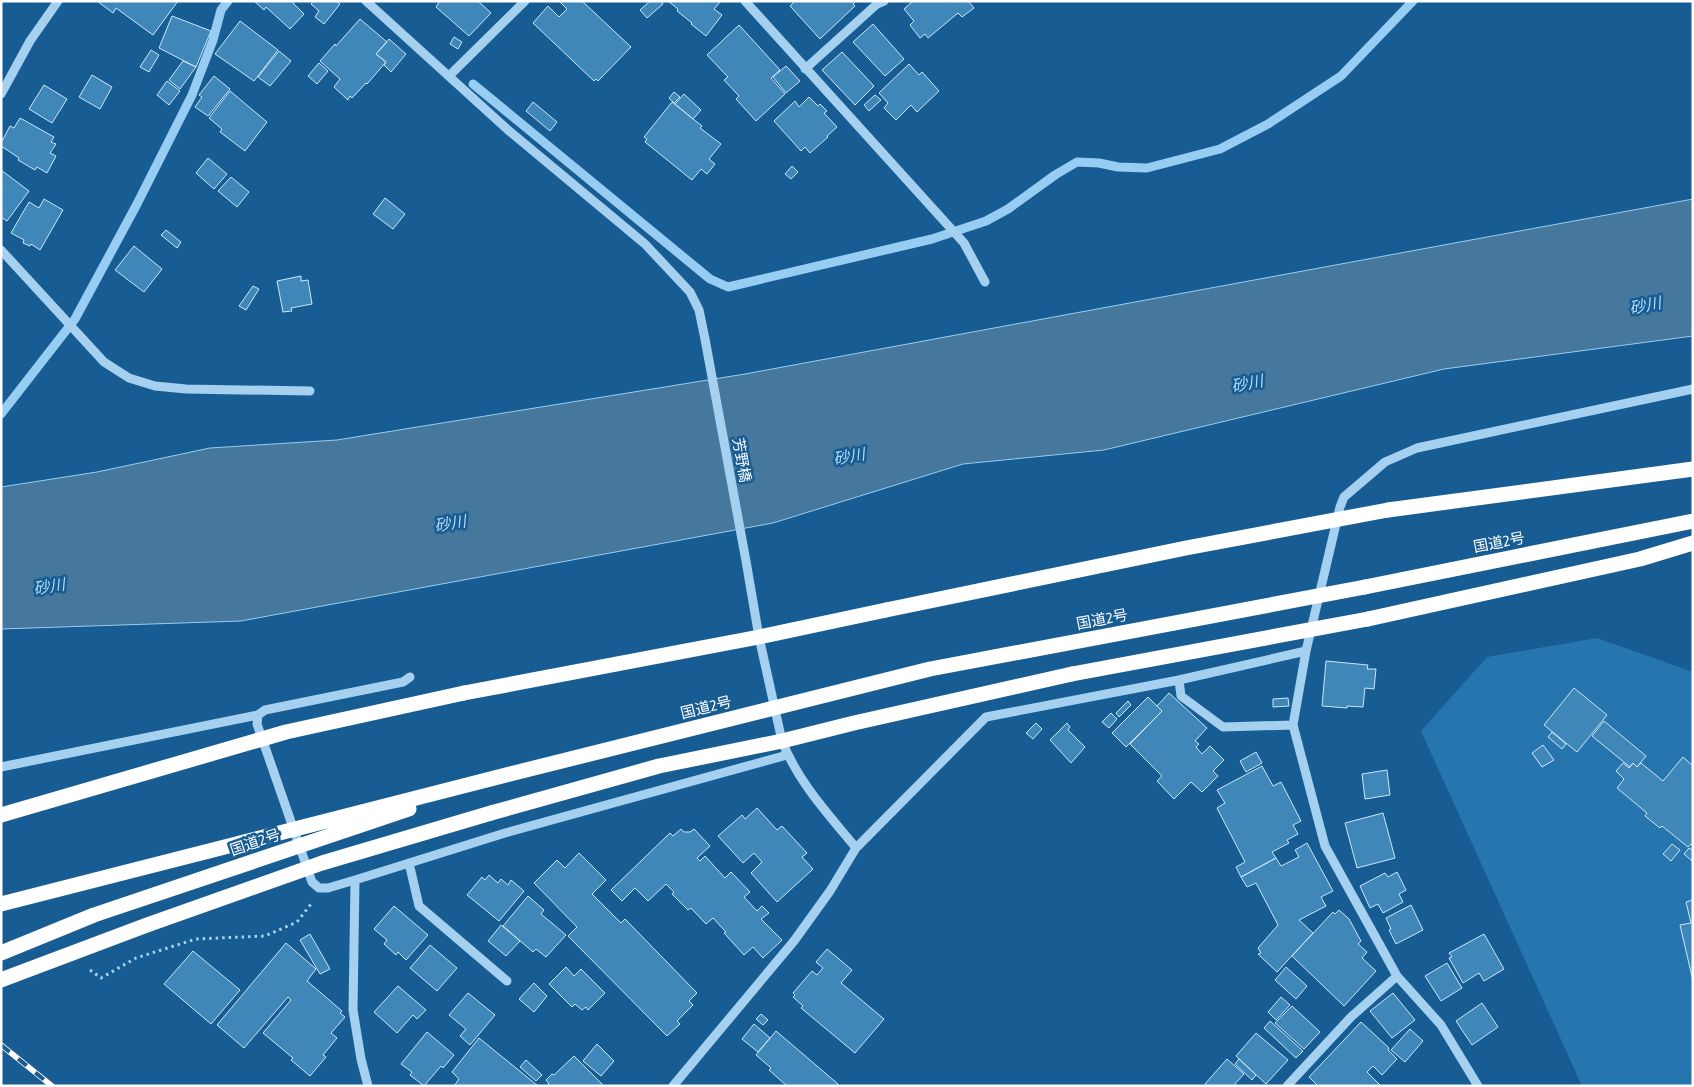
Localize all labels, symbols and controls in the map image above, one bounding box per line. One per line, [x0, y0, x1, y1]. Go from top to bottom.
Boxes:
water label: 砂川 [1628, 293, 1664, 317]
water label: 砂川 [1230, 371, 1266, 395]
street label: 芳野橋 [730, 436, 754, 484]
water label: 砂川 [832, 444, 868, 468]
water label: 砂川 [433, 511, 469, 534]
street label: 国道2号 [1472, 529, 1526, 555]
water label: 砂川 [32, 574, 68, 597]
street label: 国道2号 [1075, 606, 1129, 632]
street label: 国道2号 [679, 692, 733, 722]
street label: 国道2号 [228, 825, 282, 859]

